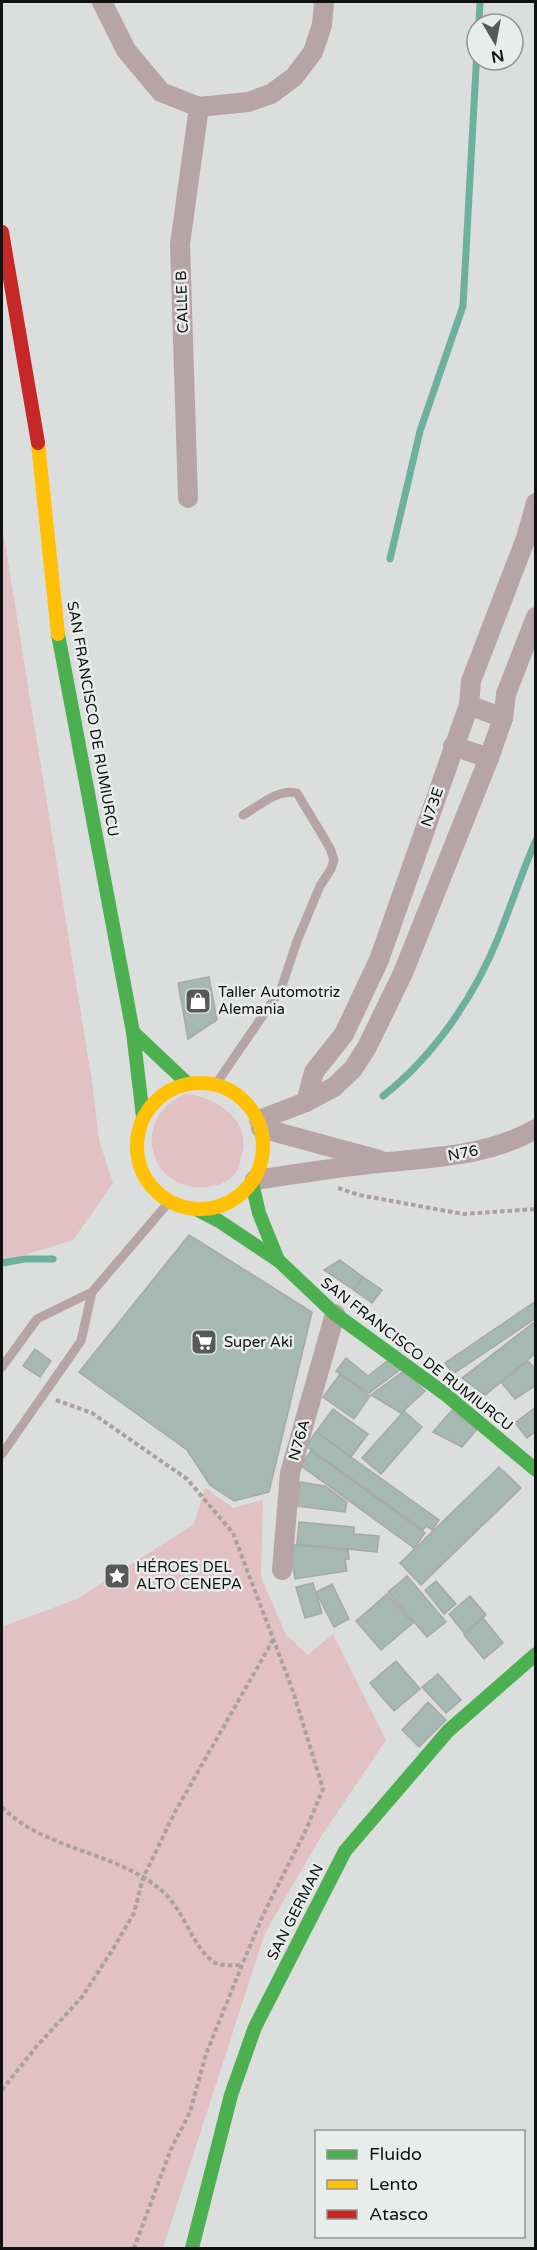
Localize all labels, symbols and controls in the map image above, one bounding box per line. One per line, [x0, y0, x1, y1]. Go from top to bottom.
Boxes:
north arrow [465, 12, 525, 72]
text: N [489, 45, 505, 67]
street label: CALLE B [172, 270, 192, 334]
street label: SAN FRANCISCO DE RUMIURCU [63, 600, 123, 838]
street label: N73E [417, 785, 447, 829]
place label: Taller Automotriz Alemania [218, 983, 340, 1018]
shop icon: Taller Automotriz Alemania [183, 986, 213, 1016]
street label: N76 [446, 1141, 480, 1165]
street label: SAN FRANCISCO DE RUMIURCU [317, 1273, 517, 1435]
supermarket icon: Super Aki [189, 1327, 219, 1357]
place label: Super Aki [224, 1333, 293, 1351]
street label: N76A [285, 1417, 313, 1463]
place label: HÉROES DEL ALTO CENEPA [136, 1558, 242, 1593]
place icon: HÉROES DEL ALTO CENEPA [102, 1561, 132, 1591]
street label: SAN GERMAN [263, 1861, 327, 1963]
legend [315, 2130, 525, 2238]
text: Fluido [369, 2143, 422, 2165]
text: Lento [369, 2173, 418, 2195]
text: Atasco [369, 2203, 428, 2225]

